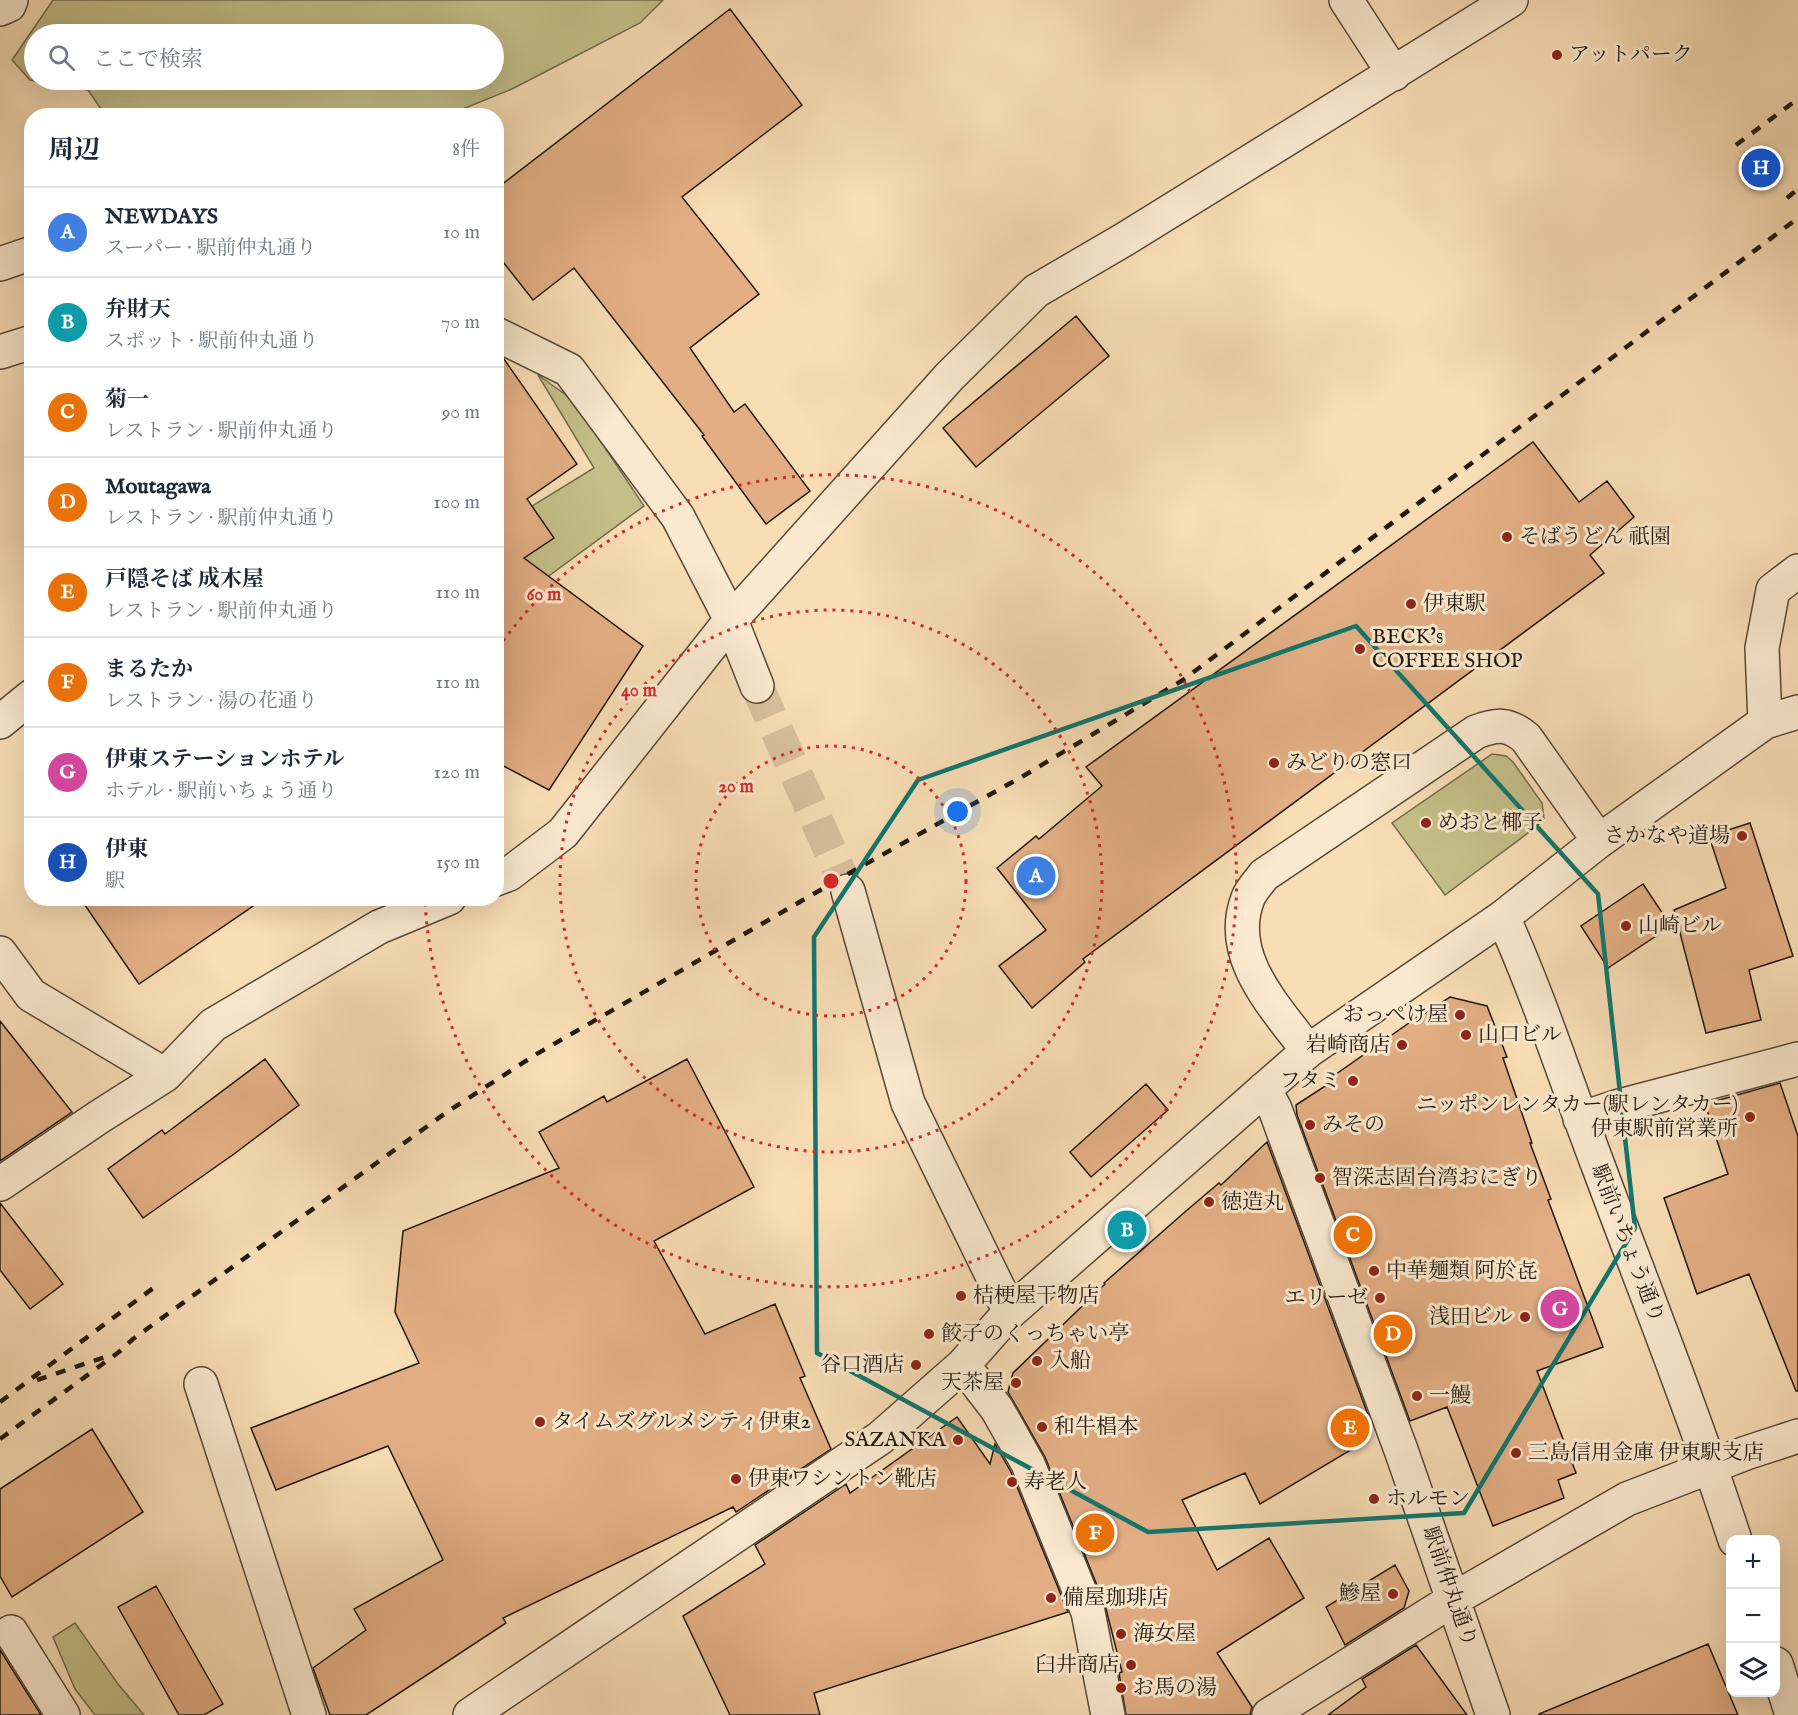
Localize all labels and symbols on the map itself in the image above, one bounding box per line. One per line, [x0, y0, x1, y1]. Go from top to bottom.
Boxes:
place label: アットパーク [1569, 42, 1693, 69]
marker: アットパーク [1550, 48, 1564, 62]
pin: H [1742, 146, 1780, 190]
place label: そばうどん 祇園 [1519, 524, 1671, 551]
marker: そばうどん 祇園 [1500, 530, 1514, 544]
text: 60 m [527, 584, 561, 607]
place label: 伊東駅 [1423, 591, 1486, 618]
marker: 伊東駅 [1404, 597, 1418, 611]
place label: BECK's COFFEE SHOP [1372, 624, 1522, 675]
marker: BECK's COFFEE SHOP [1353, 642, 1367, 656]
text: 40 m [621, 680, 657, 703]
place label: みどりの窓口 [1286, 750, 1412, 777]
marker: みどりの窓口 [1267, 756, 1281, 770]
text: 20 m [718, 776, 754, 799]
your location [943, 797, 972, 826]
place label: めおと椰子 [1438, 810, 1543, 837]
marker: めおと椰子 [1419, 816, 1433, 830]
place label: さかなや道場 [1604, 823, 1730, 850]
marker: さかなや道場 [1735, 829, 1749, 843]
pin: A [1016, 854, 1056, 898]
centre of rings [821, 871, 841, 891]
place label: 山崎ビル [1638, 913, 1722, 940]
marker: 山崎ビル [1619, 919, 1633, 933]
place label: おっぺけ屋 [1343, 1002, 1448, 1029]
marker: おっぺけ屋 [1453, 1008, 1467, 1022]
place label: 山口ビル [1478, 1022, 1562, 1049]
marker: 山口ビル [1459, 1028, 1473, 1042]
place label: 岩崎商店 [1306, 1032, 1390, 1059]
marker: 岩崎商店 [1395, 1038, 1409, 1052]
place label: フタミ [1279, 1068, 1341, 1095]
marker: フタミ [1346, 1074, 1360, 1088]
place label: ニッポンレンタカー(駅レンタカー) 伊東駅前営業所 [1416, 1092, 1738, 1143]
marker: ニッポンレンタカー(駅レンタカー) 伊東駅前営業所 [1743, 1110, 1757, 1124]
place label: みその [1322, 1112, 1385, 1139]
marker: みその [1303, 1118, 1317, 1132]
street label: 駅前いちょう通り [1584, 1161, 1670, 1327]
place label: 智深志固台湾おにぎり [1332, 1165, 1542, 1192]
marker: 智深志固台湾おにぎり [1313, 1171, 1327, 1185]
place label: 徳造丸 [1221, 1189, 1284, 1216]
marker: 徳造丸 [1202, 1195, 1216, 1209]
pin: B [1108, 1208, 1146, 1252]
pin: C [1334, 1212, 1372, 1258]
place label: 中華麺類 阿於㐂 [1386, 1258, 1538, 1285]
marker: 中華麺類 阿於㐂 [1367, 1264, 1381, 1278]
place label: 桔梗屋干物店 [973, 1283, 1099, 1310]
place label: エリーゼ [1284, 1285, 1368, 1312]
pin: G [1540, 1286, 1580, 1332]
marker: 桔梗屋干物店 [954, 1289, 968, 1303]
marker: エリーゼ [1373, 1291, 1387, 1305]
place label: 浅田ビル [1429, 1304, 1513, 1331]
marker: 浅田ビル [1518, 1310, 1532, 1324]
pin: D [1374, 1312, 1412, 1356]
place label: 餃子のくっちゃい亭 [941, 1321, 1130, 1348]
marker: 餃子のくっちゃい亭 [922, 1327, 936, 1341]
place label: 入船 [1049, 1348, 1091, 1375]
place label: 谷口酒店 [820, 1352, 904, 1379]
marker: 入船 [1030, 1354, 1044, 1368]
marker: 谷口酒店 [909, 1358, 923, 1372]
place label: 天茶屋 [941, 1370, 1004, 1397]
marker: 天茶屋 [1009, 1376, 1023, 1390]
place label: 一鰻 [1429, 1383, 1471, 1410]
marker: 一鰻 [1410, 1389, 1424, 1403]
pin: E [1330, 1406, 1370, 1450]
place label: タイムズグルメシティ伊東2 [552, 1409, 811, 1436]
place label: 和牛椙本 [1054, 1414, 1138, 1441]
marker: タイムズグルメシティ伊東2 [533, 1415, 547, 1429]
marker: 和牛椙本 [1035, 1420, 1049, 1434]
place label: SAZANKA [845, 1427, 947, 1454]
marker: SAZANKA [951, 1433, 965, 1447]
place label: 三島信用金庫 伊東駅支店 [1528, 1440, 1764, 1467]
marker: 三島信用金庫 伊東駅支店 [1509, 1446, 1523, 1460]
place label: 伊東ワシントン靴店 [748, 1466, 936, 1493]
place label: 寿老人 [1024, 1469, 1087, 1496]
marker: 伊東ワシントン靴店 [729, 1472, 743, 1486]
marker: 寿老人 [1005, 1475, 1019, 1489]
place label: ホルモン [1386, 1486, 1470, 1513]
marker: ホルモン [1367, 1492, 1381, 1506]
pin: F [1076, 1510, 1114, 1556]
street label: 駅前仲丸通り [1416, 1523, 1482, 1651]
place label: 鰺屋 [1339, 1581, 1381, 1608]
place label: 備屋珈琲店 [1063, 1585, 1168, 1612]
marker: 鰺屋 [1386, 1587, 1400, 1601]
marker: 備屋珈琲店 [1044, 1591, 1058, 1605]
place label: 海女屋 [1133, 1621, 1196, 1648]
marker: 海女屋 [1114, 1627, 1128, 1641]
place label: 臼井商店 [1035, 1652, 1119, 1679]
marker: 臼井商店 [1124, 1658, 1138, 1672]
place label: お馬の湯 [1133, 1675, 1217, 1702]
marker: お馬の湯 [1114, 1681, 1128, 1695]

